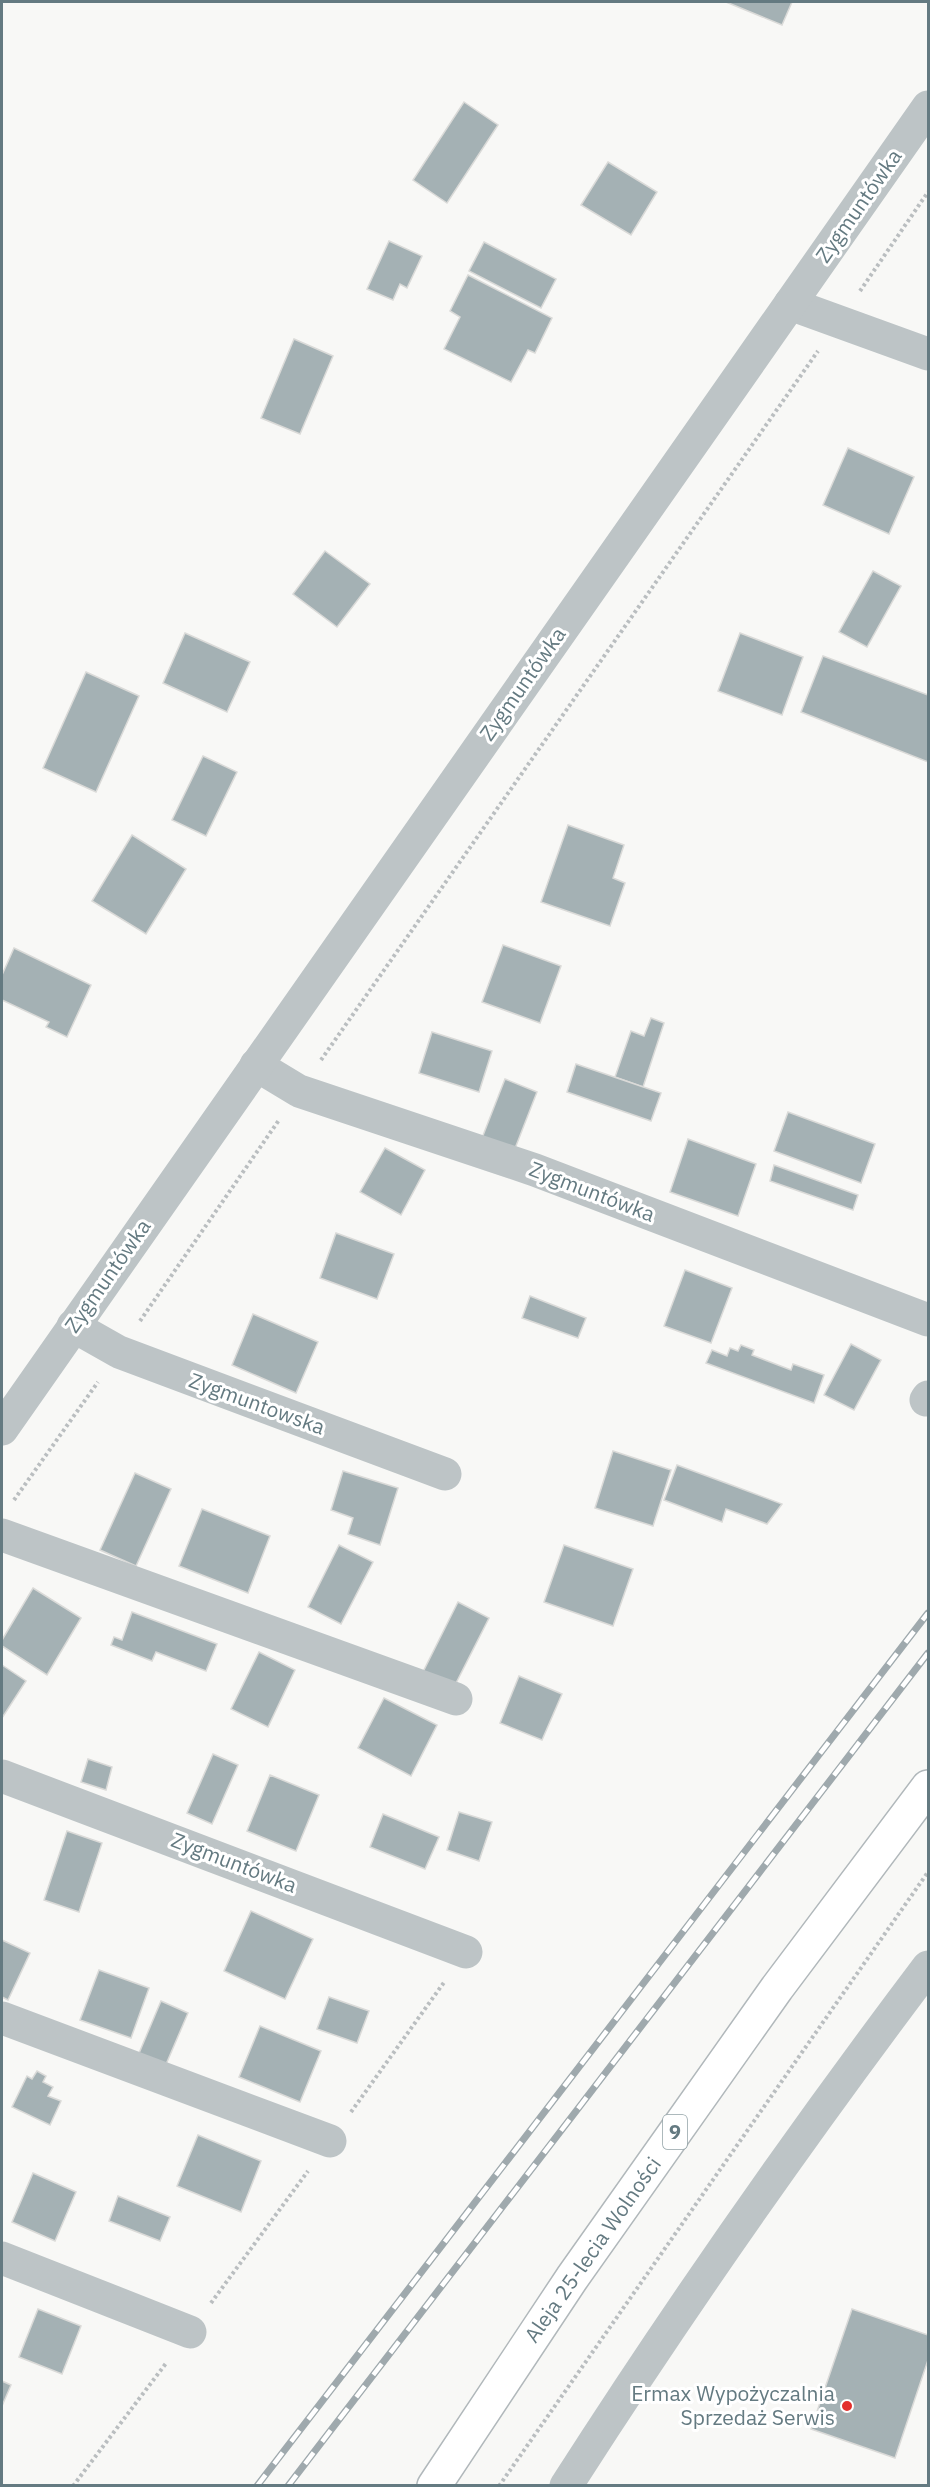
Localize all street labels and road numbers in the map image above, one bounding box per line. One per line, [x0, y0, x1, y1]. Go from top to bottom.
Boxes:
street label: Zygmuntówka [809, 143, 908, 268]
street label: Zygmuntówka [473, 621, 572, 746]
street label: Zygmuntówka [526, 1154, 659, 1228]
street label: Zygmuntówka [58, 1213, 157, 1338]
street label: Zygmuntowska [186, 1366, 329, 1441]
street label: Zygmuntówka [168, 1825, 301, 1899]
road number: 9 [663, 2115, 687, 2149]
street label: Aleja 25-lecia Wolności [517, 2151, 667, 2348]

